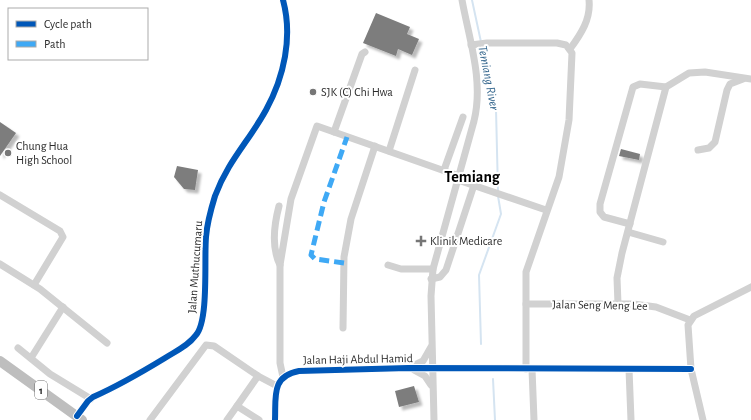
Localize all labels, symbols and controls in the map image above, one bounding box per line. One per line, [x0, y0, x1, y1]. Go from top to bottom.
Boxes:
legend [8, 8, 148, 60]
text: Cycle path [44, 18, 92, 31]
text: Path [44, 38, 66, 50]
water label: Temiang River [475, 45, 501, 112]
place label: SJK (C) Chi Hwa [321, 86, 393, 98]
marker: SJK (C) Chi Hwa [308, 87, 318, 97]
place label: Chung Hua High School [16, 140, 72, 166]
marker: Chung Hua High School [3, 148, 13, 158]
district label: Temiang [444, 169, 501, 185]
street label: Jalan Muthucumaru [186, 220, 204, 314]
marker: Klinik Medicare [415, 235, 427, 247]
place label: Klinik Medicare [430, 235, 502, 247]
street label: Jalan Seng Meng Lee [552, 298, 648, 312]
street label: Jalan Haji Abdul Hamid [303, 352, 413, 367]
road number: 1 [35, 381, 47, 399]

